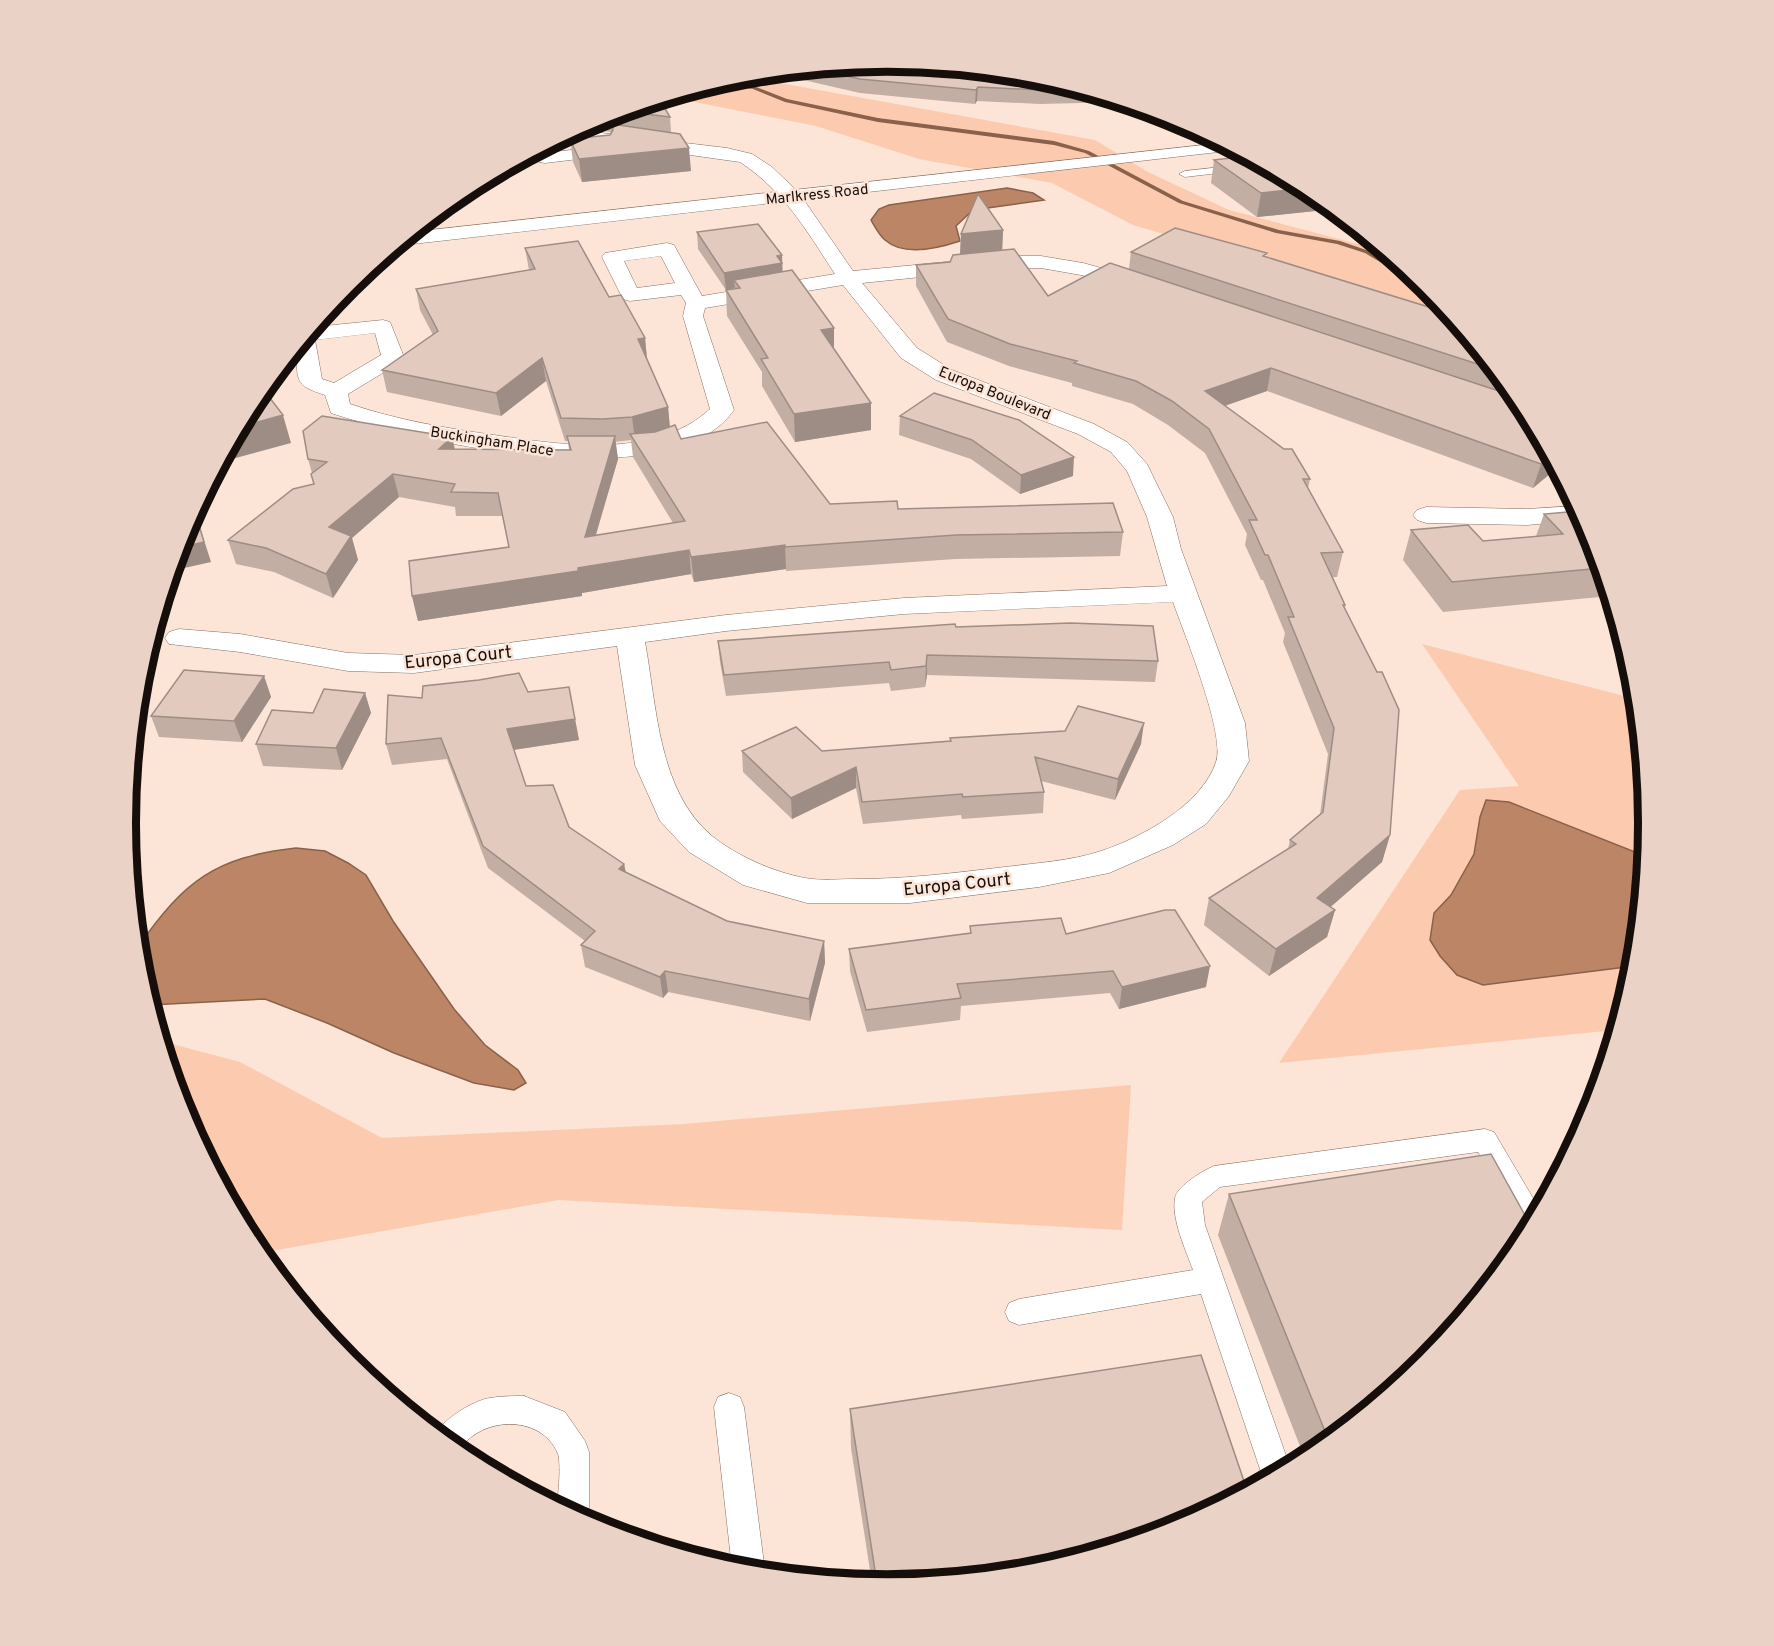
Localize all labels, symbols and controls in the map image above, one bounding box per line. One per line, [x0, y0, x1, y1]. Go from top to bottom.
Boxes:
street label: Marlkress Road [765, 181, 869, 210]
street label: Europa Boulevard [936, 363, 1053, 426]
street label: Buckingham Place [429, 423, 555, 462]
street label: Europa Court [403, 641, 513, 676]
street label: Europa Court [902, 868, 1012, 903]

